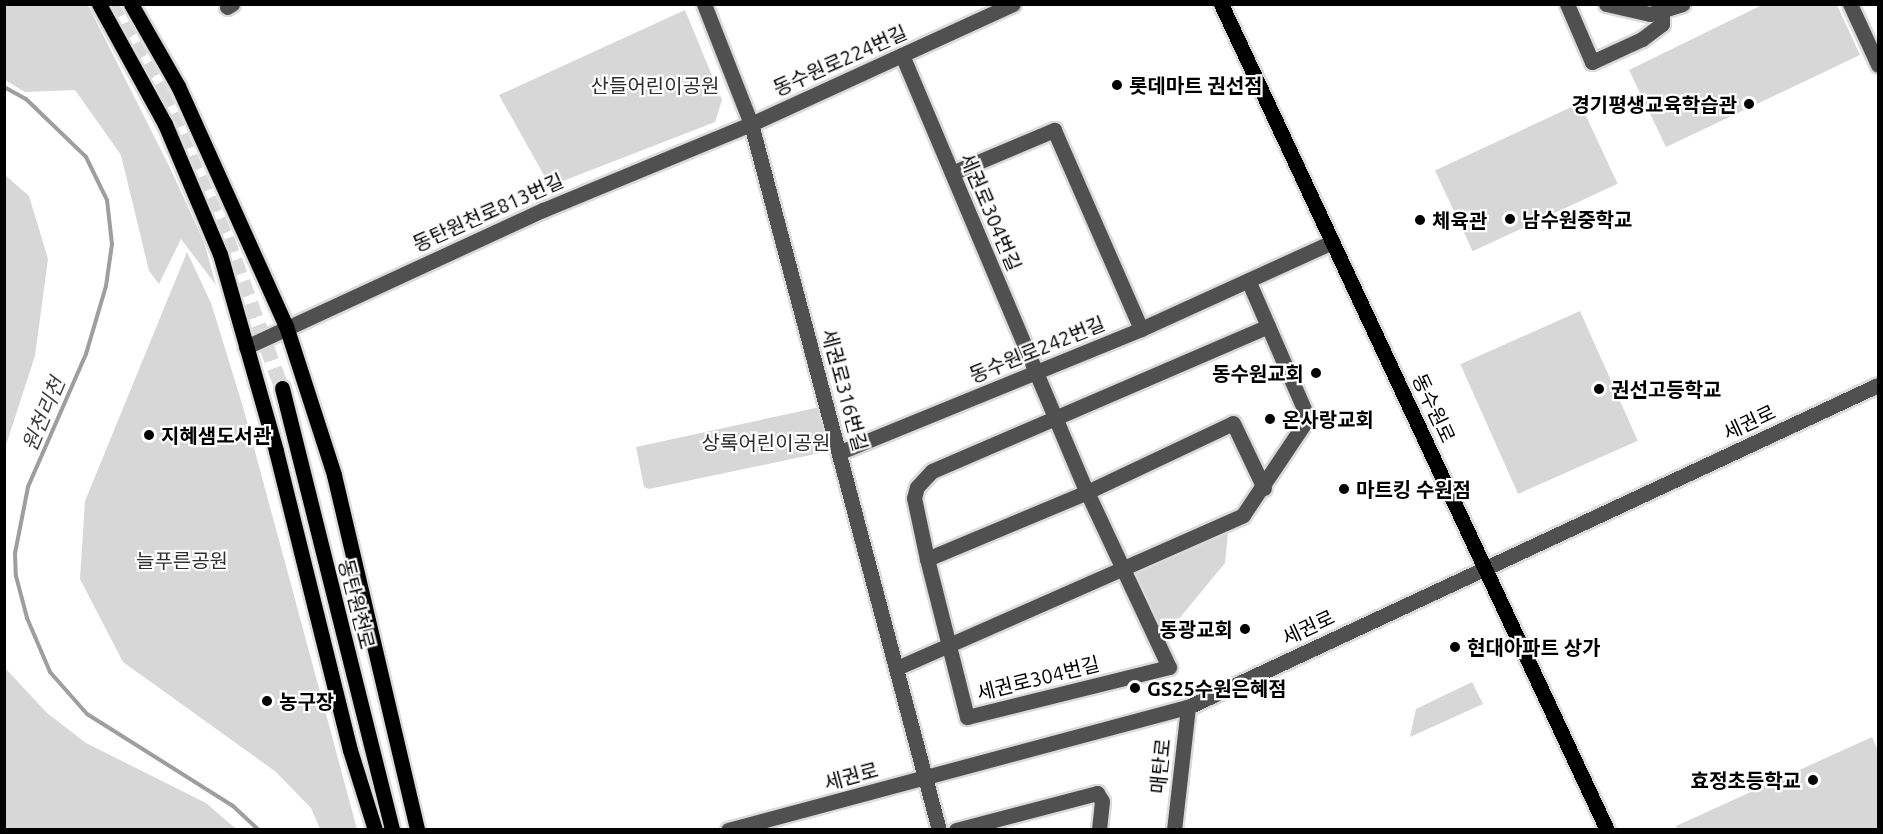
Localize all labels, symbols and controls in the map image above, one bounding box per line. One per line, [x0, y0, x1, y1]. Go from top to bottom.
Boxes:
street label: 동수원로224번길 [769, 20, 911, 100]
park label: 산들어린이공원 [591, 73, 719, 97]
place label: 롯데마트 권선점 [1129, 73, 1263, 97]
marker: 롯데마트 권선점 [1110, 78, 1124, 92]
place label: 경기평생교육학습관 [1571, 92, 1737, 116]
marker: 경기평생교육학습관 [1742, 97, 1756, 111]
street label: 세권로304번길 [955, 149, 1027, 275]
street label: 동탄원천로813번길 [409, 168, 567, 256]
place label: 남수원중학교 [1522, 207, 1632, 231]
place label: 체육관 [1432, 208, 1487, 232]
marker: 남수원중학교 [1503, 212, 1517, 226]
marker: 체육관 [1413, 213, 1427, 227]
street label: 동수원로242번길 [966, 311, 1108, 387]
street label: 세권로316번길 [817, 326, 873, 454]
place label: 동수원교회 [1212, 361, 1304, 385]
marker: 동수원교회 [1309, 366, 1323, 380]
street label: 동수원로 [1408, 370, 1460, 446]
water label: 원천리천 [16, 374, 70, 454]
place label: 권선고등학교 [1611, 377, 1721, 401]
marker: 권선고등학교 [1592, 382, 1606, 396]
street label: 세권로 [1719, 399, 1779, 445]
place label: 온사랑교회 [1282, 407, 1374, 431]
marker: 온사랑교회 [1263, 412, 1277, 426]
place label: 지혜샘도서관 [161, 423, 271, 447]
marker: 지혜샘도서관 [142, 428, 156, 442]
park label: 상록어린이공원 [702, 430, 830, 454]
place label: 마트킹 수원점 [1356, 477, 1471, 501]
marker: 마트킹 수원점 [1337, 482, 1351, 496]
park label: 늘푸른공원 [136, 548, 228, 572]
street label: 동탄원천로 [334, 556, 380, 652]
street label: 세권로 [1278, 604, 1338, 650]
place label: 동광교회 [1159, 617, 1233, 641]
marker: 동광교회 [1238, 622, 1252, 636]
place label: 현대아파트 상가 [1467, 635, 1601, 659]
marker: 현대아파트 상가 [1448, 640, 1462, 654]
street label: 세권로304번길 [974, 651, 1102, 705]
place label: GS25수원은혜점 [1147, 676, 1287, 700]
marker: GS25수원은혜점 [1128, 681, 1142, 695]
place label: 농구장 [279, 689, 334, 713]
marker: 농구장 [260, 694, 274, 708]
street label: 매탄로 [1145, 737, 1175, 795]
street label: 세권로 [821, 757, 881, 795]
place label: 효정초등학교 [1691, 768, 1801, 792]
marker: 효정초등학교 [1806, 773, 1820, 787]

